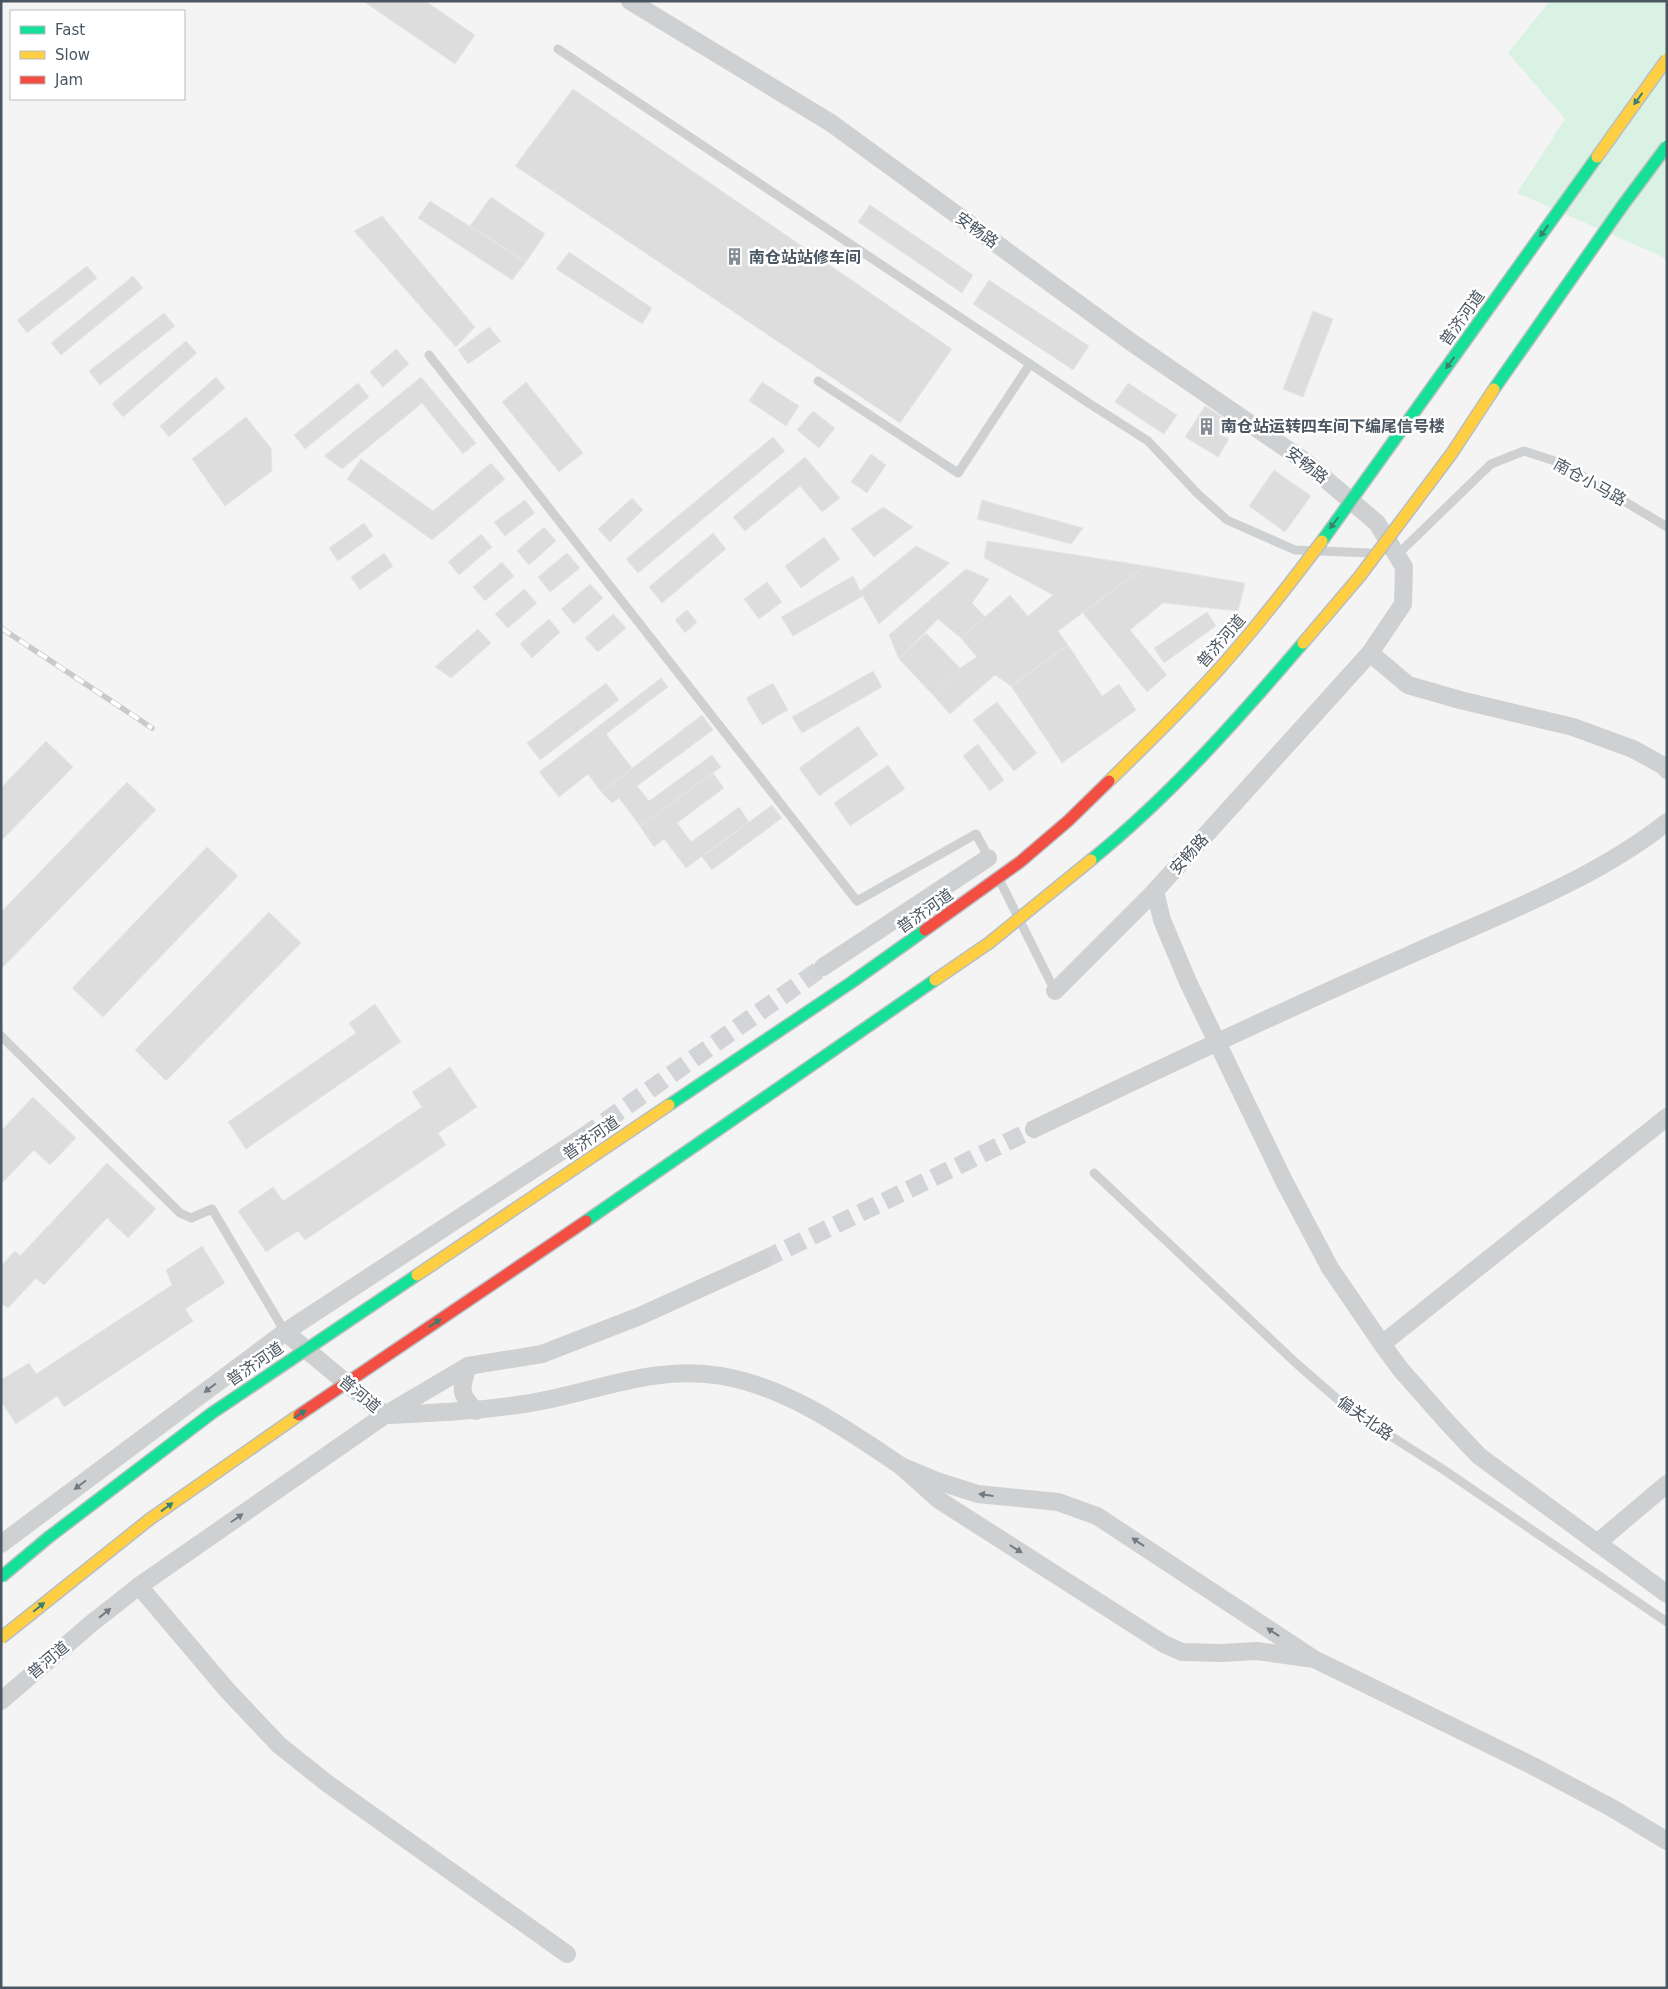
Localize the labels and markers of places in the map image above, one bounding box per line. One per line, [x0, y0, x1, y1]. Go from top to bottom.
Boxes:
building icon: 南仓站站修车间 [725, 247, 745, 267]
place label: 南仓站站修车间 [749, 248, 861, 267]
building icon: 南仓站运转四车间下编尾信号楼 [1197, 416, 1217, 436]
place label: 南仓站运转四车间下编尾信号楼 [1221, 417, 1445, 436]

